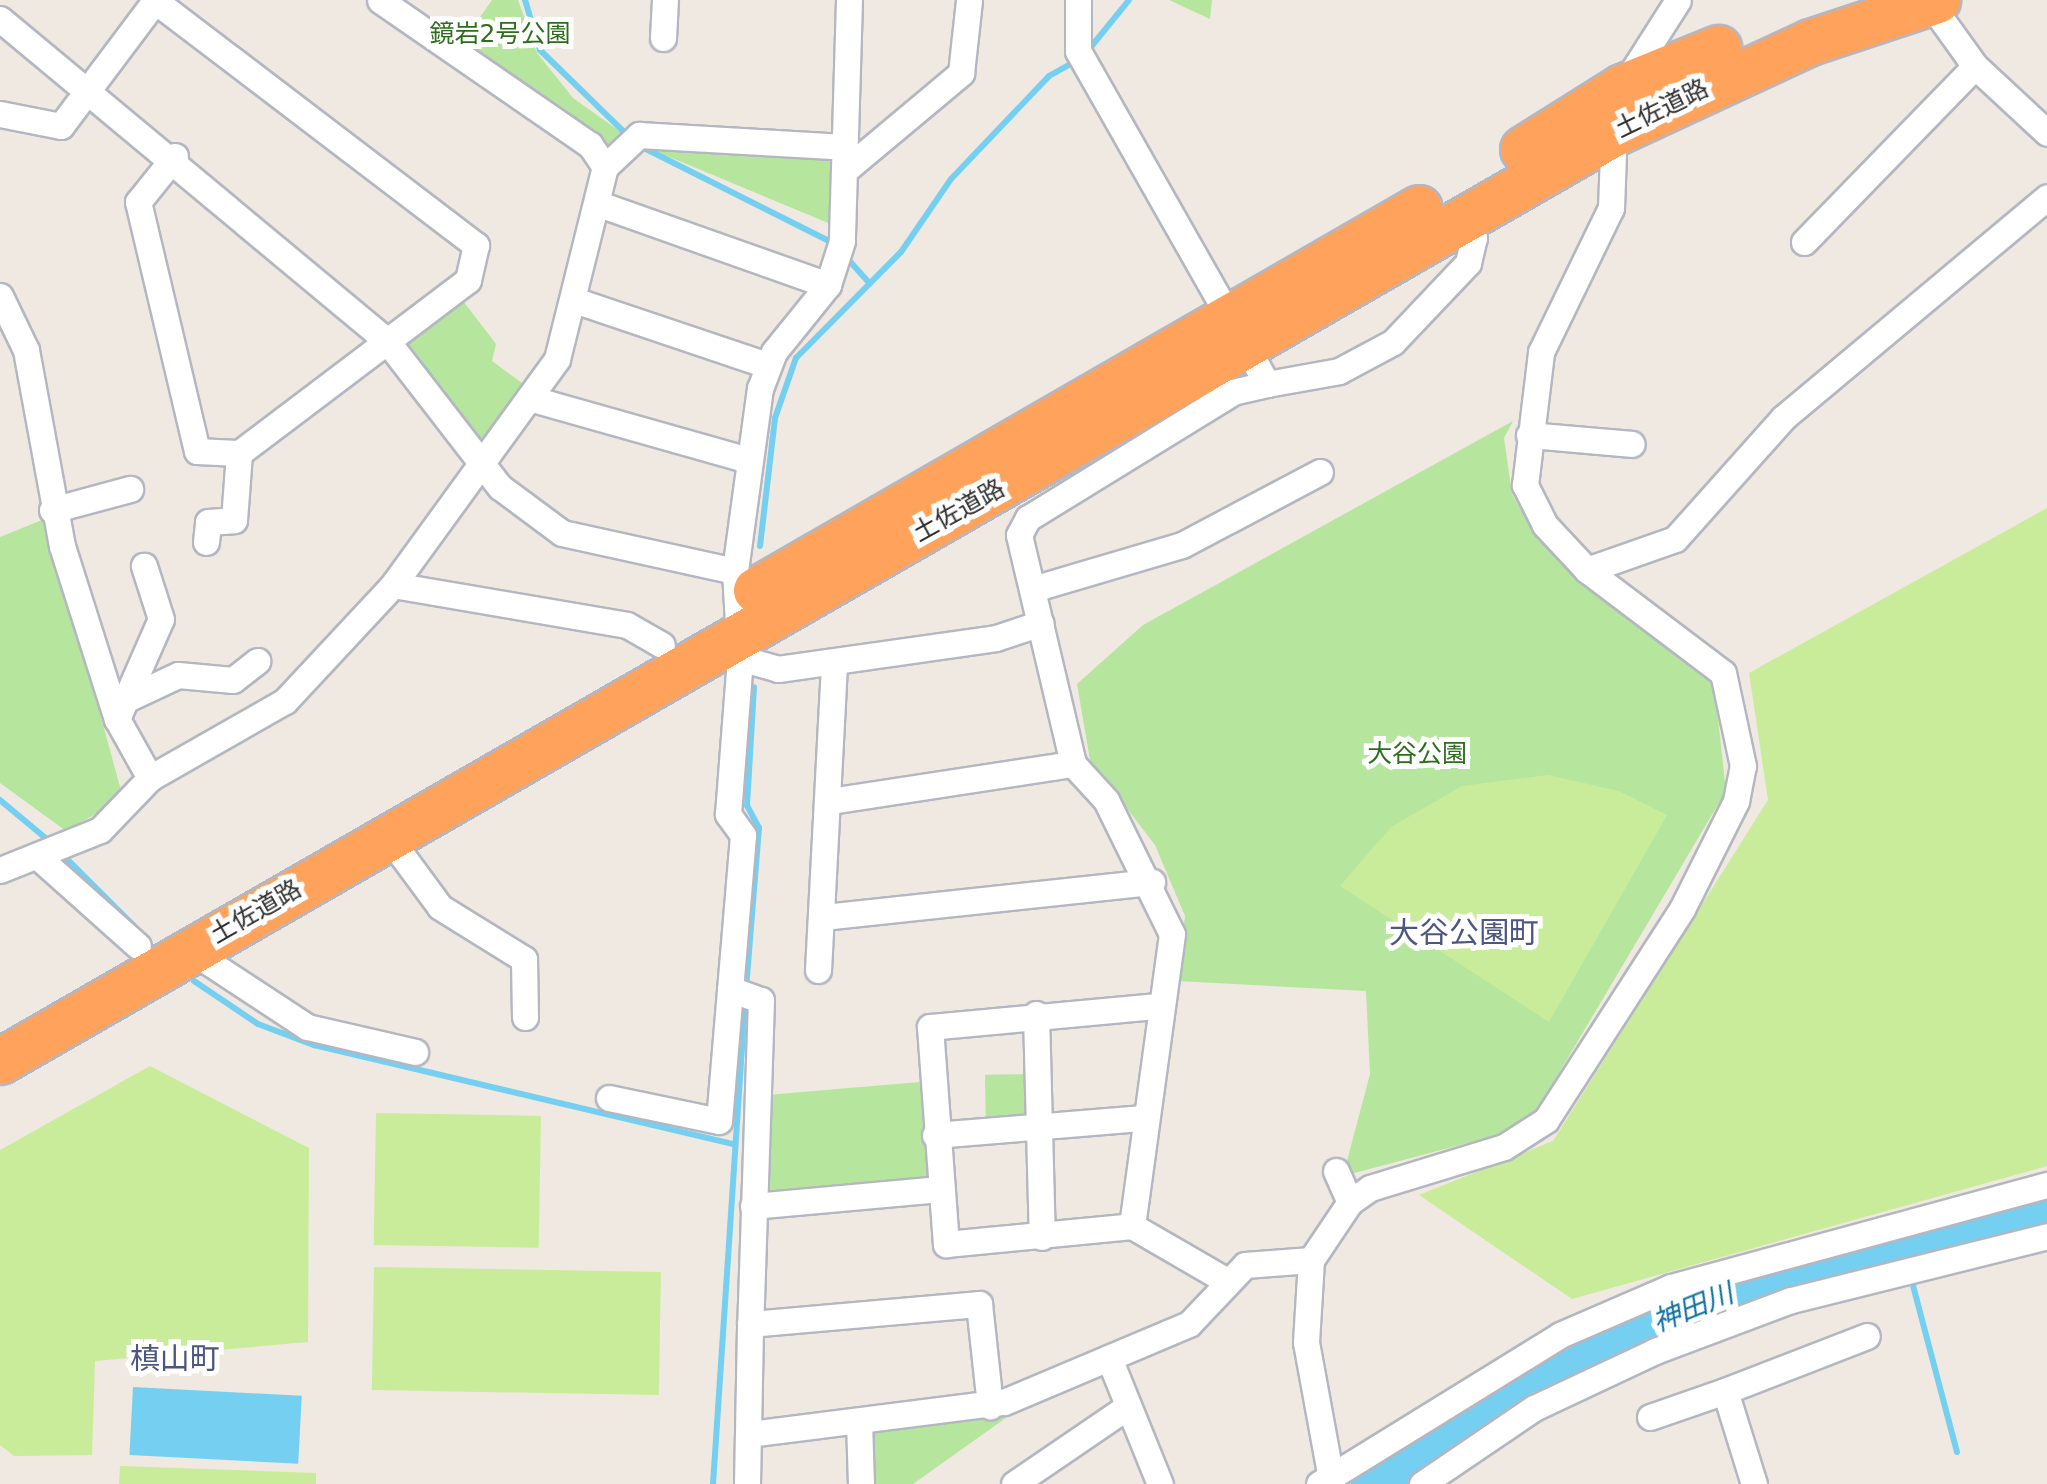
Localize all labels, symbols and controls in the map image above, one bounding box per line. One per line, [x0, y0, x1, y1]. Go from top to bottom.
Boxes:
park label: 鏡岩2号公園 [430, 19, 570, 49]
street label: 土佐道路 [1610, 74, 1714, 144]
street label: 土佐道路 [908, 474, 1010, 548]
park label: 大谷公園 [1367, 739, 1467, 769]
street label: 土佐道路 [205, 874, 307, 950]
district label: 大谷公園町 [1389, 915, 1539, 951]
water label: 神田川 [1648, 1277, 1738, 1339]
district label: 槙山町 [130, 1341, 220, 1377]

